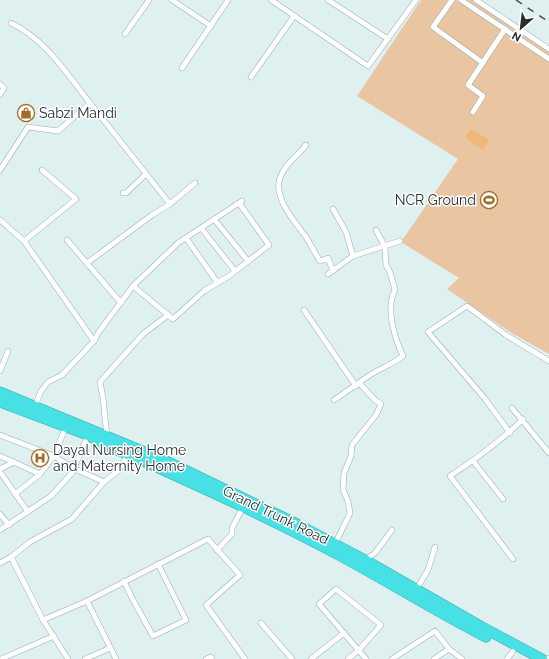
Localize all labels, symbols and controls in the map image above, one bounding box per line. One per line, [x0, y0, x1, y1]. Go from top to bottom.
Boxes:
north arrow [501, 8, 541, 48]
text: N [510, 29, 523, 44]
shop icon: Sabzi Mandi [16, 103, 36, 123]
place label: Sabzi Mandi [39, 105, 117, 121]
sports icon: NCR Ground [479, 190, 499, 210]
place label: NCR Ground [395, 192, 476, 208]
place label: Dayal Nursing Home and Maternity Home [53, 442, 186, 474]
hospital icon: Dayal Nursing Home and Maternity Home [30, 448, 50, 468]
street label: Grand Trunk Road [220, 482, 332, 548]

